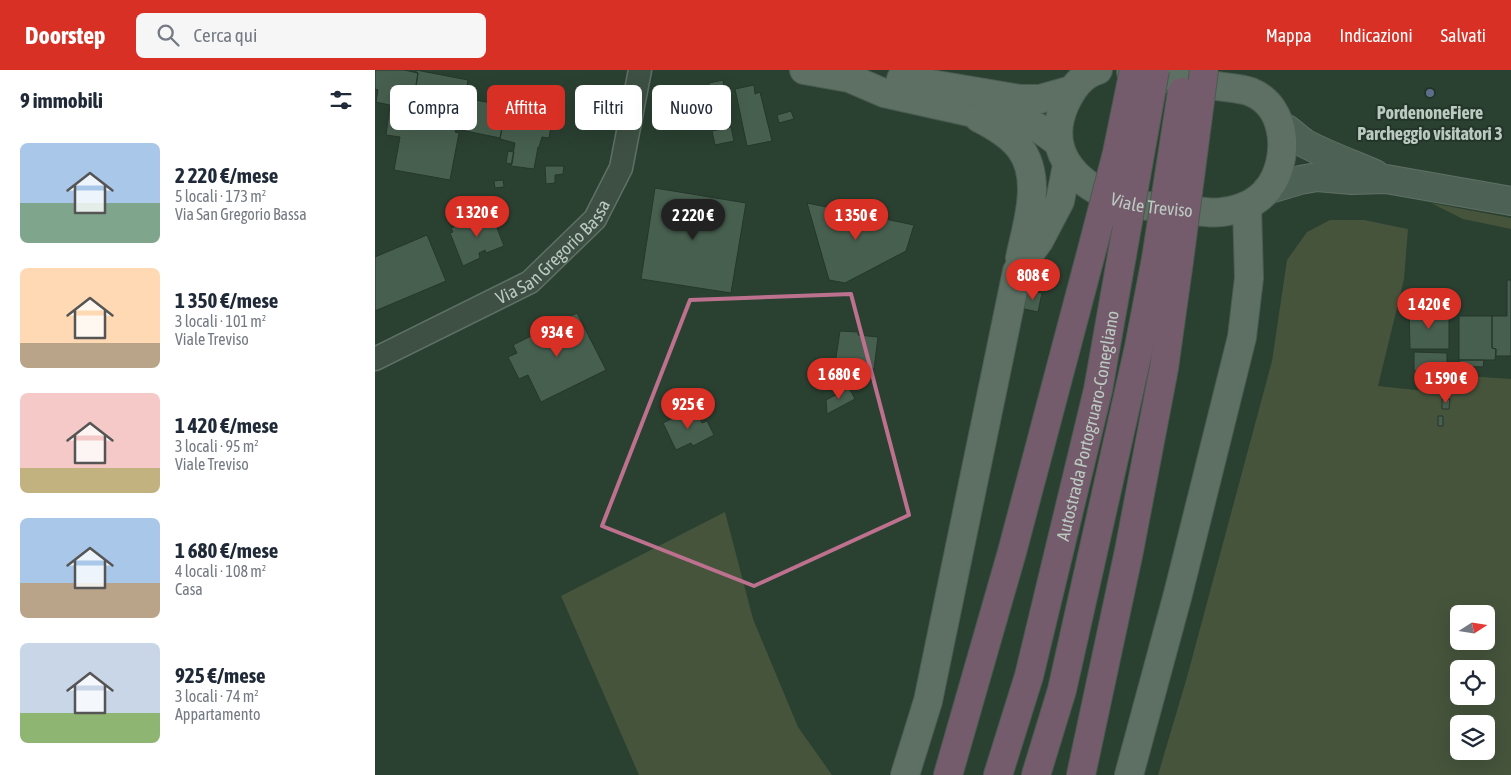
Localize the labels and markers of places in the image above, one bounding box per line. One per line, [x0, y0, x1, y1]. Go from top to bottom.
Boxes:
marker: PordenoneFiere Parcheggio visitatori 3 [1424, 87, 1436, 99]
place label: PordenoneFiere Parcheggio visitatori 3 [1357, 102, 1503, 144]
pin: 1 320 € [431, 196, 523, 238]
pin: 2 220 € [647, 198, 739, 241]
pin: 1 350 € [810, 198, 902, 241]
pin: 808 € [998, 258, 1068, 301]
pin: 1 420 € [1383, 288, 1475, 330]
pin: 934 € [522, 316, 592, 358]
pin: 1 680 € [793, 358, 885, 400]
pin: 1 590 € [1400, 362, 1492, 404]
pin: 925 € [653, 388, 723, 430]

